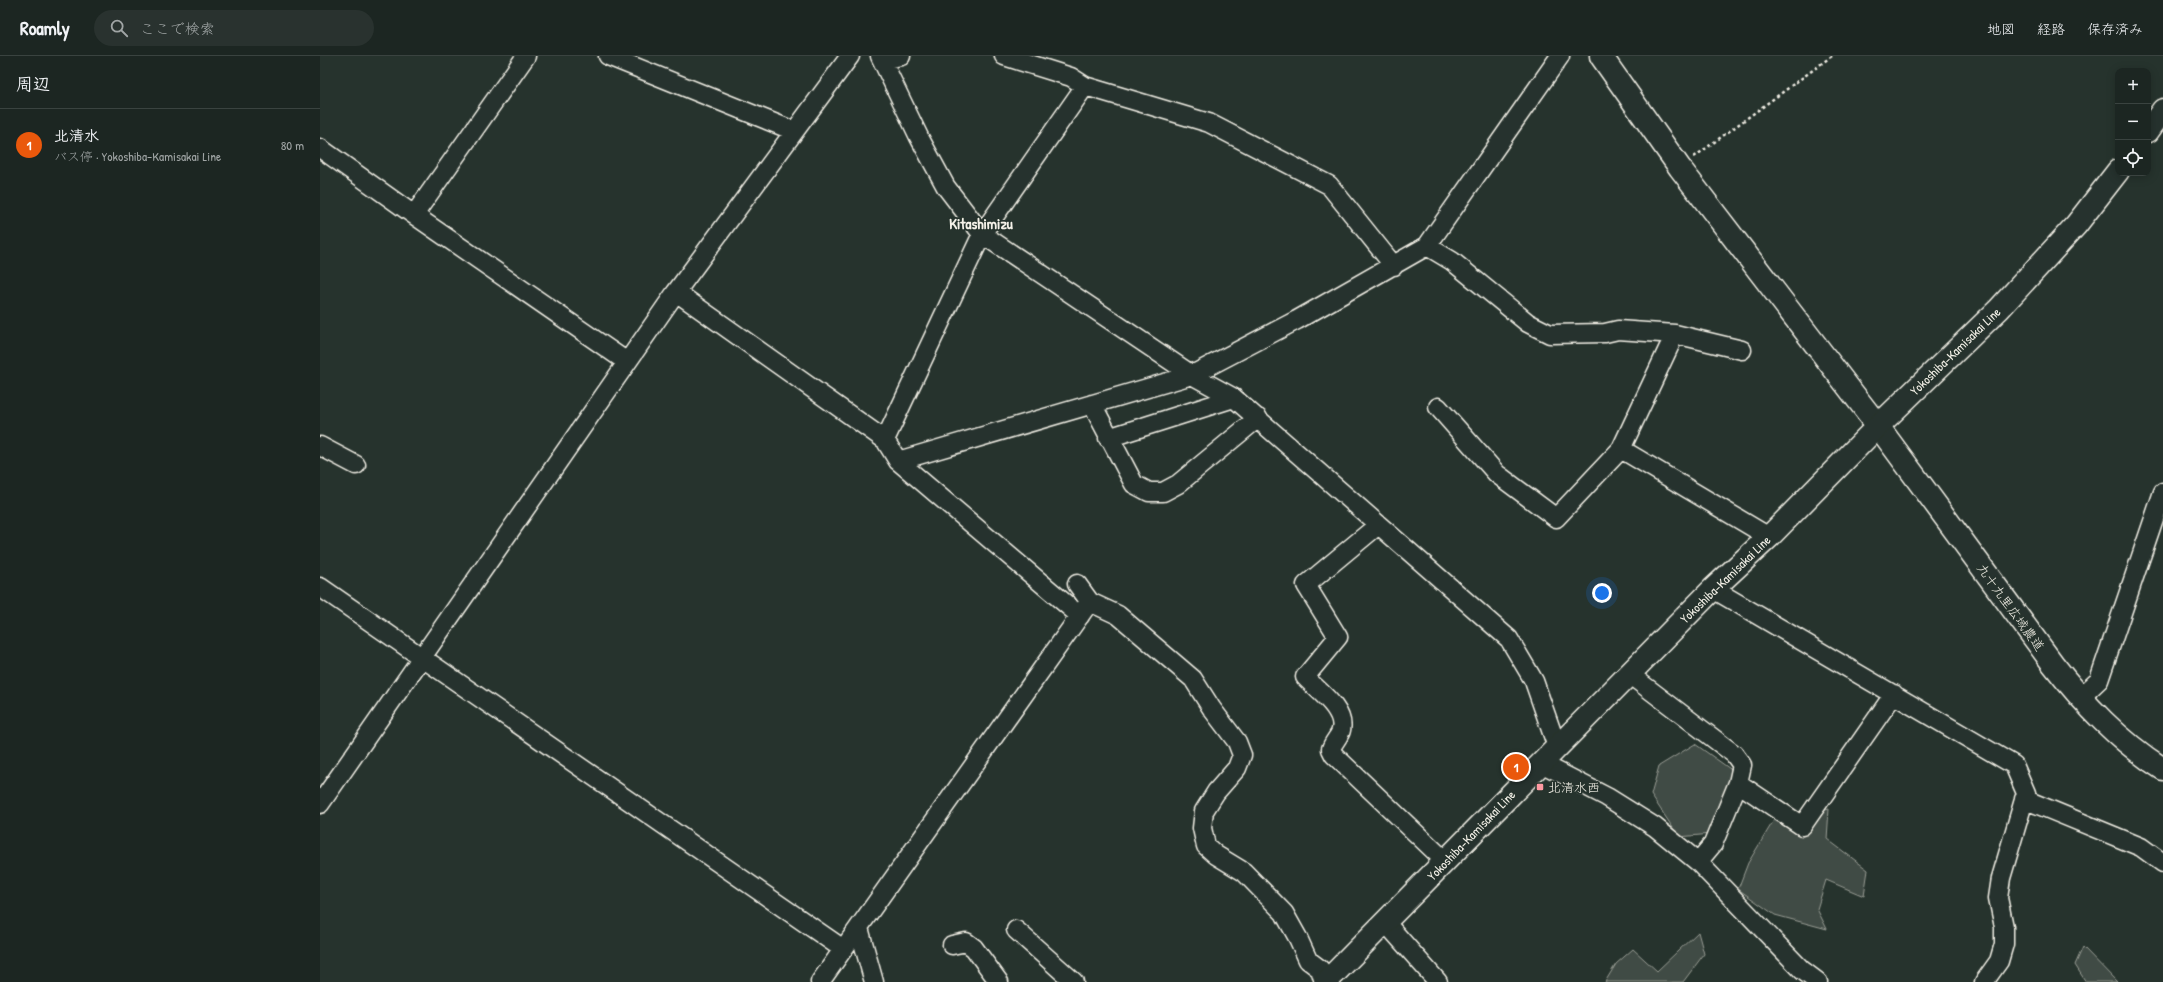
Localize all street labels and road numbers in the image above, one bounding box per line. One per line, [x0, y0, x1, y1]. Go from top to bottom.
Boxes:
street label: Yokoshiba-Kamisakai Line [1906, 303, 2004, 399]
street label: Yokoshiba-Kamisakai Line [1676, 531, 1774, 627]
street label: 九十九里広域農道 [1973, 560, 2049, 654]
street label: Yokoshiba-Kamisakai Line [1423, 786, 1519, 884]

